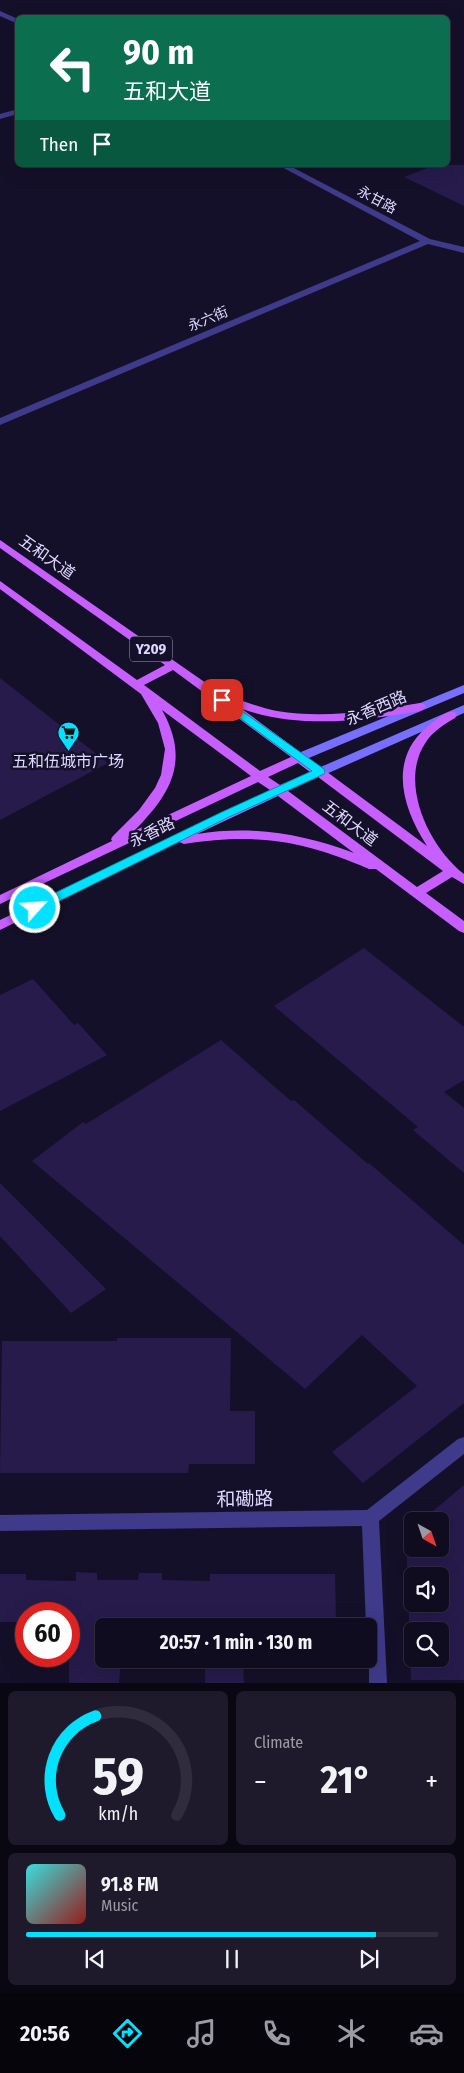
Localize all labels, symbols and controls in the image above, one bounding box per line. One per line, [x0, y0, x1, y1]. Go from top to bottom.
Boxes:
text: 90 m [123, 31, 194, 73]
icon: left [40, 35, 105, 100]
text: 五和大道 [123, 78, 211, 105]
icon: arrive [88, 130, 116, 158]
text: Then [40, 133, 78, 156]
street label: 永甘路 [354, 183, 400, 217]
street label: 永六街 [185, 303, 231, 335]
street label: 五和大道 [15, 531, 79, 583]
road number: Y209 [130, 636, 172, 662]
pin [201, 679, 243, 721]
icon: arrive [208, 686, 236, 714]
street label: 永香西路 [343, 687, 409, 729]
supermarket icon: 五和伍城市广场 [56, 720, 80, 751]
place label: 五和伍城市广场 [12, 752, 124, 771]
street label: 五和大道 [319, 796, 381, 850]
street label: 永香路 [126, 813, 178, 851]
position arrow [8, 881, 60, 933]
street label: 和磡路 [216, 1487, 274, 1511]
north arrow [404, 1512, 449, 1558]
map controls [404, 1512, 449, 1667]
button: sound [404, 1567, 449, 1612]
speed limit sign: 60 [15, 1602, 80, 1667]
button: search [404, 1622, 449, 1667]
text: 20:57 · 1 min · 130 m [160, 1631, 312, 1654]
text: Climate [254, 1733, 303, 1752]
text: 59 [92, 1745, 144, 1808]
text: 21° [321, 1757, 371, 1803]
text: − [254, 1765, 267, 1798]
text: + [425, 1765, 438, 1798]
text: km/h [98, 1803, 138, 1825]
text: 91.8 FM [101, 1873, 158, 1896]
text: Music [101, 1896, 138, 1915]
icon: previous [81, 1945, 109, 1973]
icon: pause [218, 1945, 246, 1973]
icon: next [355, 1945, 383, 1973]
icon: directions [110, 2016, 145, 2051]
icon: music [184, 2016, 219, 2051]
icon: phone [259, 2016, 294, 2051]
icon: climate [334, 2016, 369, 2051]
icon: car [409, 2016, 444, 2051]
text: 20:56 [20, 2020, 70, 2047]

